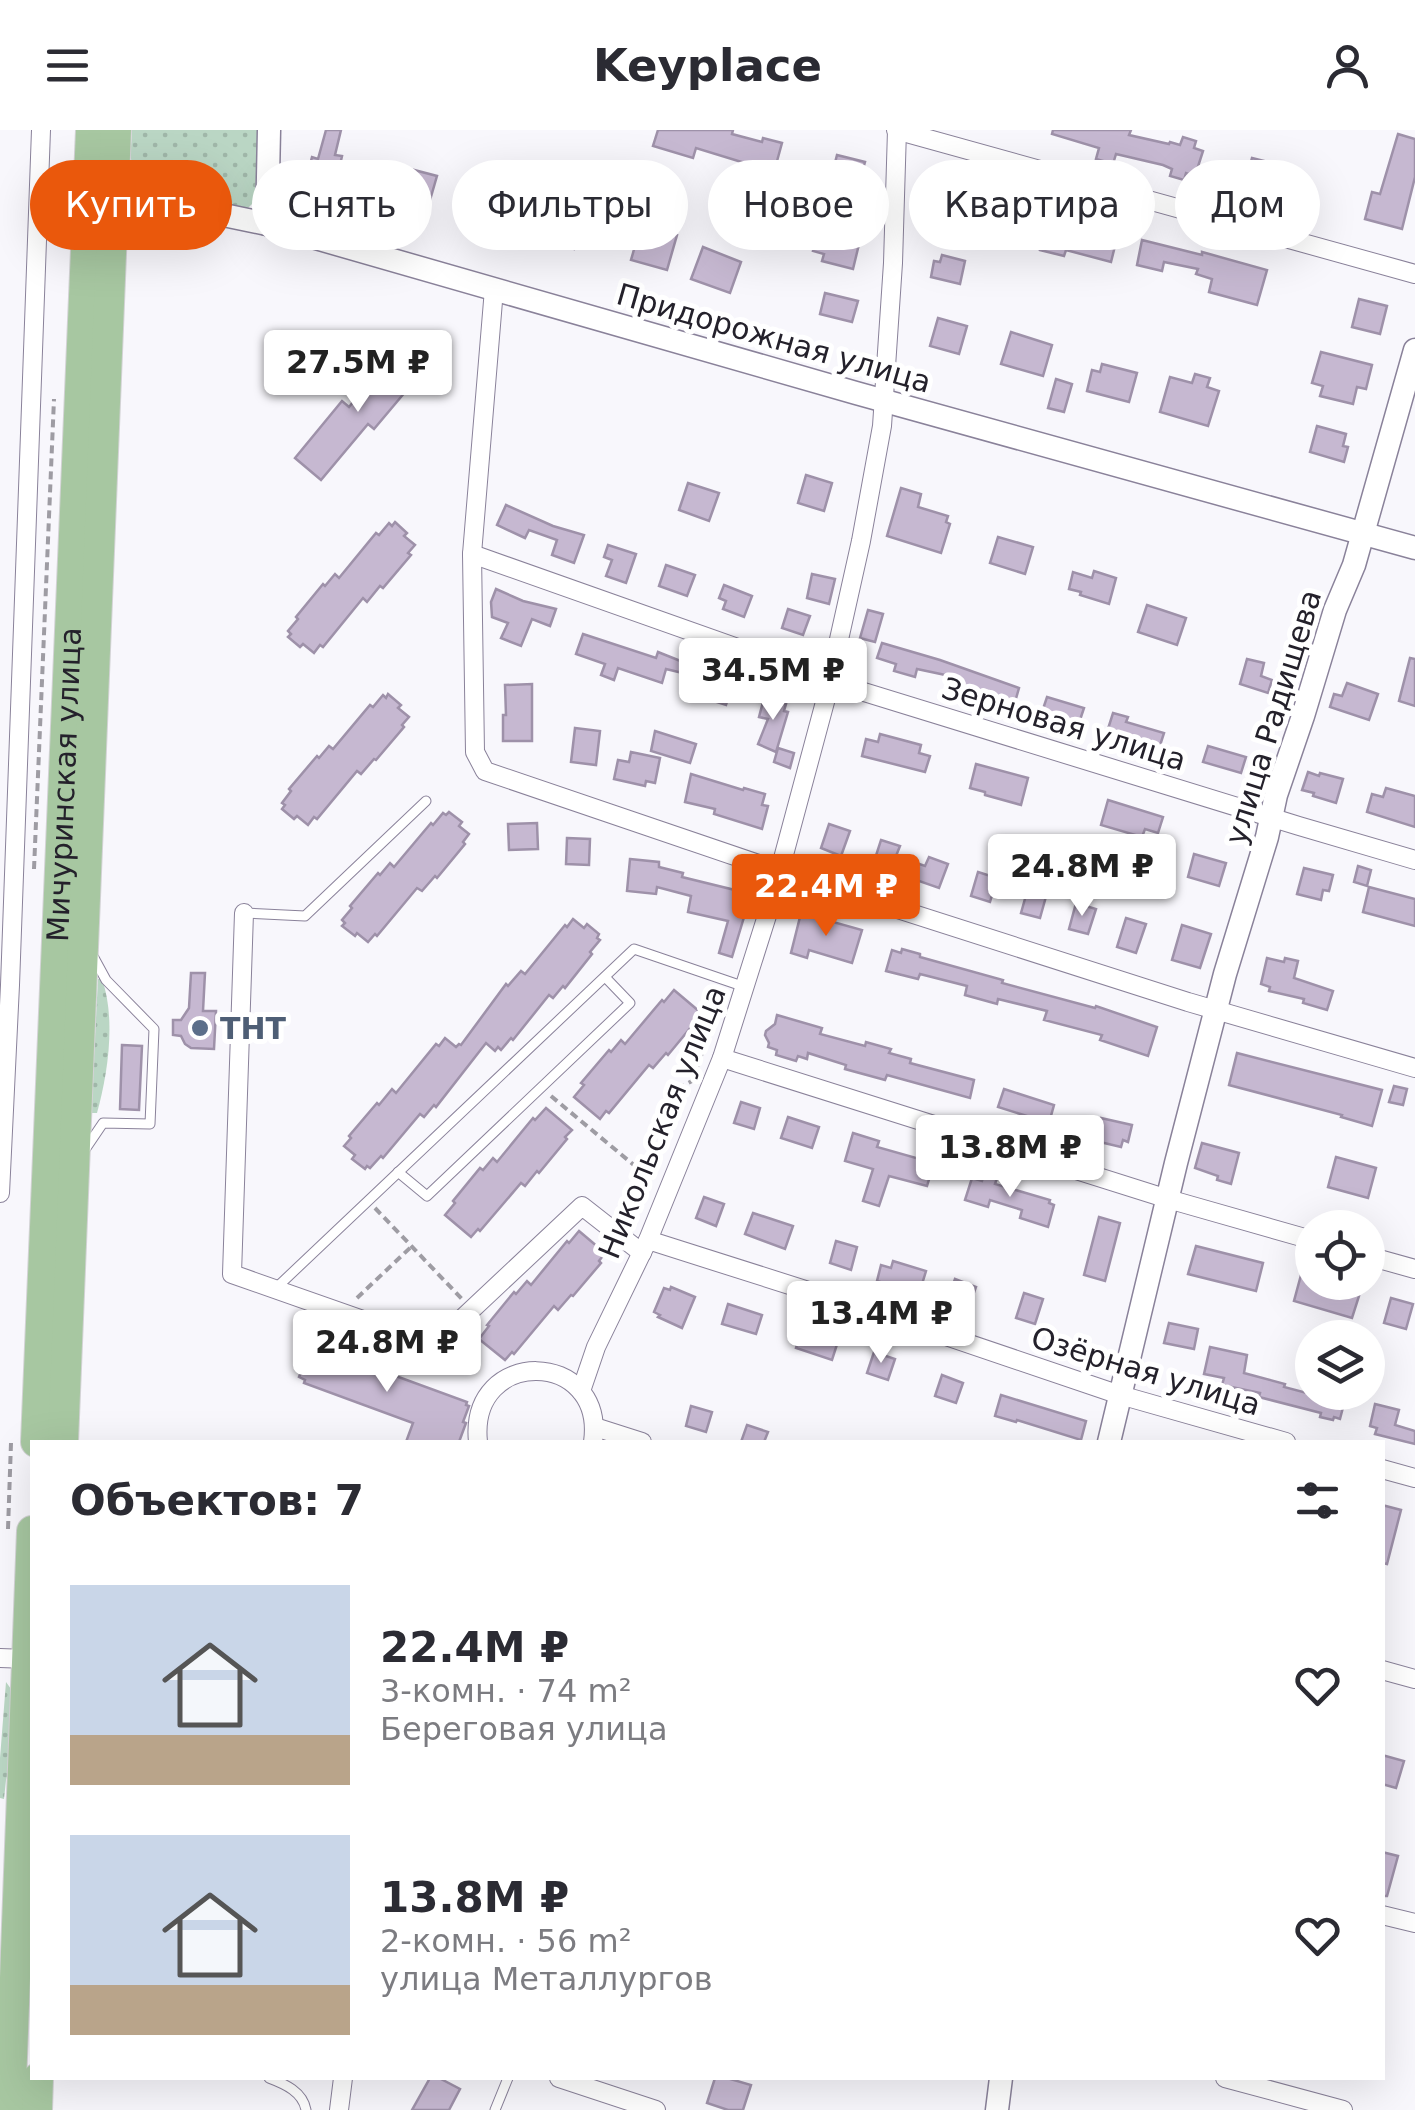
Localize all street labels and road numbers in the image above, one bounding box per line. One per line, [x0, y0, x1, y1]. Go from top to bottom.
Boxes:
street label: Придорожная улица [613, 276, 935, 400]
street label: улица Радищева [1218, 586, 1328, 848]
street label: Мичуринская улица [39, 627, 88, 943]
street label: Зерновая улица [938, 670, 1190, 778]
street label: Никольская улица [591, 980, 733, 1264]
street label: Озёрная улица [1027, 1319, 1265, 1423]

